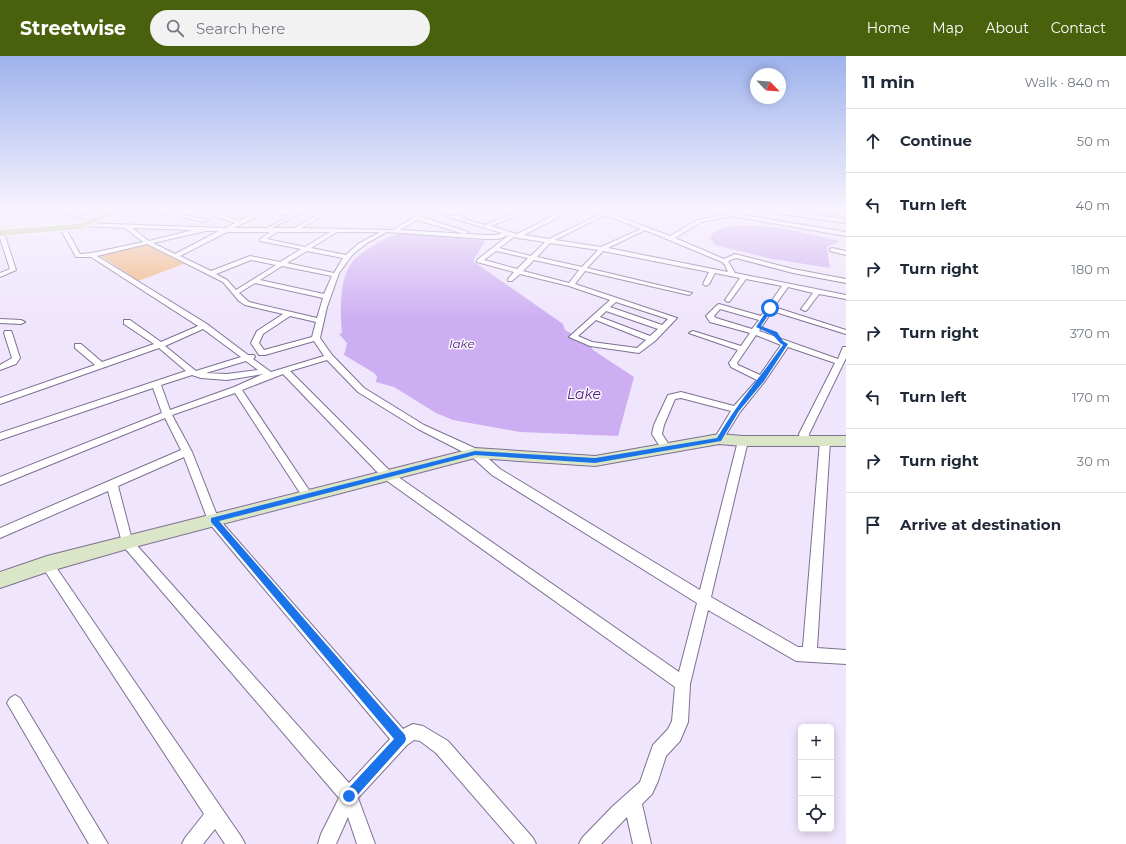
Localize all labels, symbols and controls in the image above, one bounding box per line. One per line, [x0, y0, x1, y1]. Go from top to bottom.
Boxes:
search box [150, 10, 430, 46]
text: Streetwise [20, 17, 126, 40]
icon: search [164, 17, 186, 39]
text: Search here [196, 19, 285, 38]
text: Home [867, 19, 910, 37]
text: Map [932, 19, 963, 37]
text: About [985, 19, 1029, 37]
text: Contact [1051, 19, 1106, 37]
north arrow [750, 68, 786, 104]
text: 11 min [862, 72, 915, 92]
text: Walk · 840 m [1025, 74, 1110, 90]
icon: ahead [862, 130, 884, 152]
text: Continue [900, 131, 972, 150]
text: 50 m [1077, 133, 1110, 149]
icon: left [862, 194, 884, 216]
text: Turn left [900, 195, 967, 214]
text: 40 m [1076, 197, 1110, 213]
icon: right [862, 258, 884, 280]
text: Turn right [900, 259, 979, 278]
text: 180 m [1071, 261, 1110, 277]
route start [761, 299, 779, 317]
icon: right [862, 322, 884, 344]
text: Turn right [900, 323, 979, 342]
text: 370 m [1070, 325, 1110, 341]
water label: lake [449, 336, 475, 351]
water label: Lake [567, 385, 601, 403]
icon: left [862, 386, 884, 408]
text: Turn left [900, 387, 967, 406]
text: 170 m [1072, 389, 1110, 405]
icon: right [862, 450, 884, 472]
text: Turn right [900, 451, 979, 470]
text: 30 m [1077, 453, 1110, 469]
icon: arrive [862, 514, 884, 536]
text: Arrive at destination [900, 515, 1061, 534]
map controls [798, 724, 834, 832]
button: + [798, 724, 834, 760]
button: − [798, 760, 834, 796]
route end [340, 787, 358, 805]
button: locate [798, 796, 834, 832]

